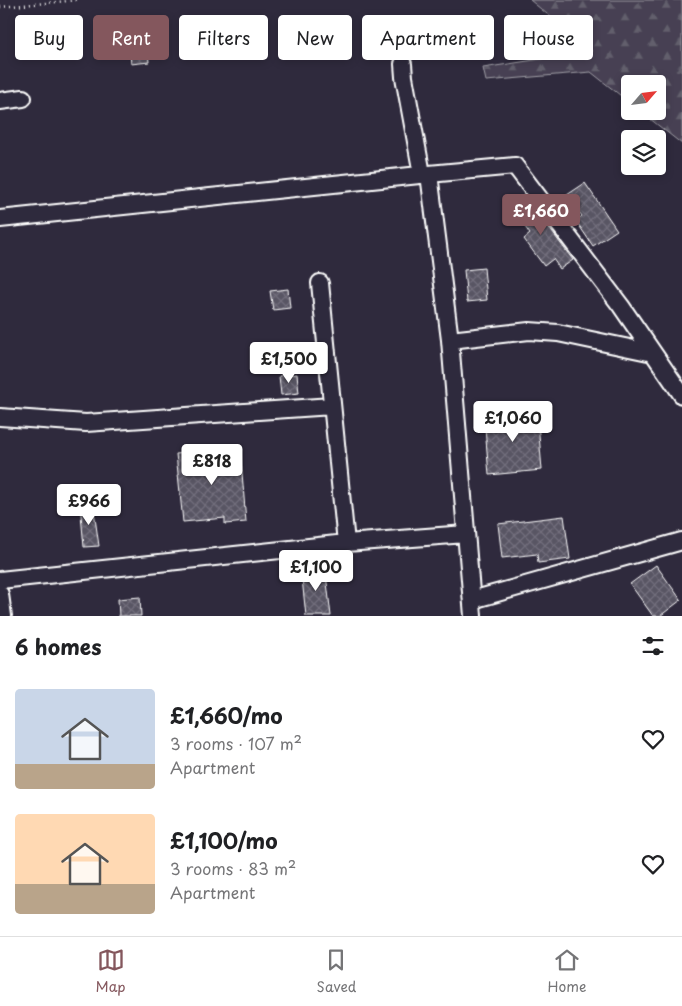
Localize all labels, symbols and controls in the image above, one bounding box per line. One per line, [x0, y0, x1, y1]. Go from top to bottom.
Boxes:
chip: Buy [15, 15, 83, 60]
chip: Rent [93, 15, 169, 60]
chip: Filters [179, 15, 268, 60]
chip: New [278, 15, 352, 60]
chip: Apartment [362, 15, 494, 60]
chip: House [504, 15, 593, 60]
north arrow [621, 75, 666, 120]
map controls [621, 75, 666, 175]
button: layers [621, 130, 666, 175]
pin: £1,660 [500, 194, 582, 236]
text: £1,660 [513, 198, 569, 222]
pin: £1,500 [248, 342, 330, 384]
text: £1,500 [261, 346, 317, 370]
pin: £1,060 [472, 400, 554, 443]
text: £1,060 [484, 405, 542, 429]
pin: £818 [182, 444, 242, 486]
text: £818 [192, 448, 232, 472]
pin: £966 [59, 484, 119, 526]
text: £966 [68, 488, 110, 512]
pin: £1,100 [275, 550, 357, 592]
text: £1,100 [290, 554, 342, 578]
text: 6 homes [15, 630, 101, 662]
icon: filters [639, 632, 667, 660]
text: £1,660/mo [170, 699, 283, 731]
icon: home [55, 709, 115, 769]
icon: heart [639, 725, 667, 753]
text: 3 rooms · 107 m² [170, 731, 302, 755]
text: Apartment [170, 755, 255, 779]
text: £1,100/mo [170, 824, 278, 856]
icon: home [55, 834, 115, 894]
icon: heart [639, 850, 667, 878]
text: 3 rooms · 83 m² [170, 856, 296, 880]
text: Apartment [170, 880, 255, 904]
tab: Map [96, 946, 125, 997]
tab: Saved [317, 946, 356, 997]
tab: Home [547, 946, 586, 997]

